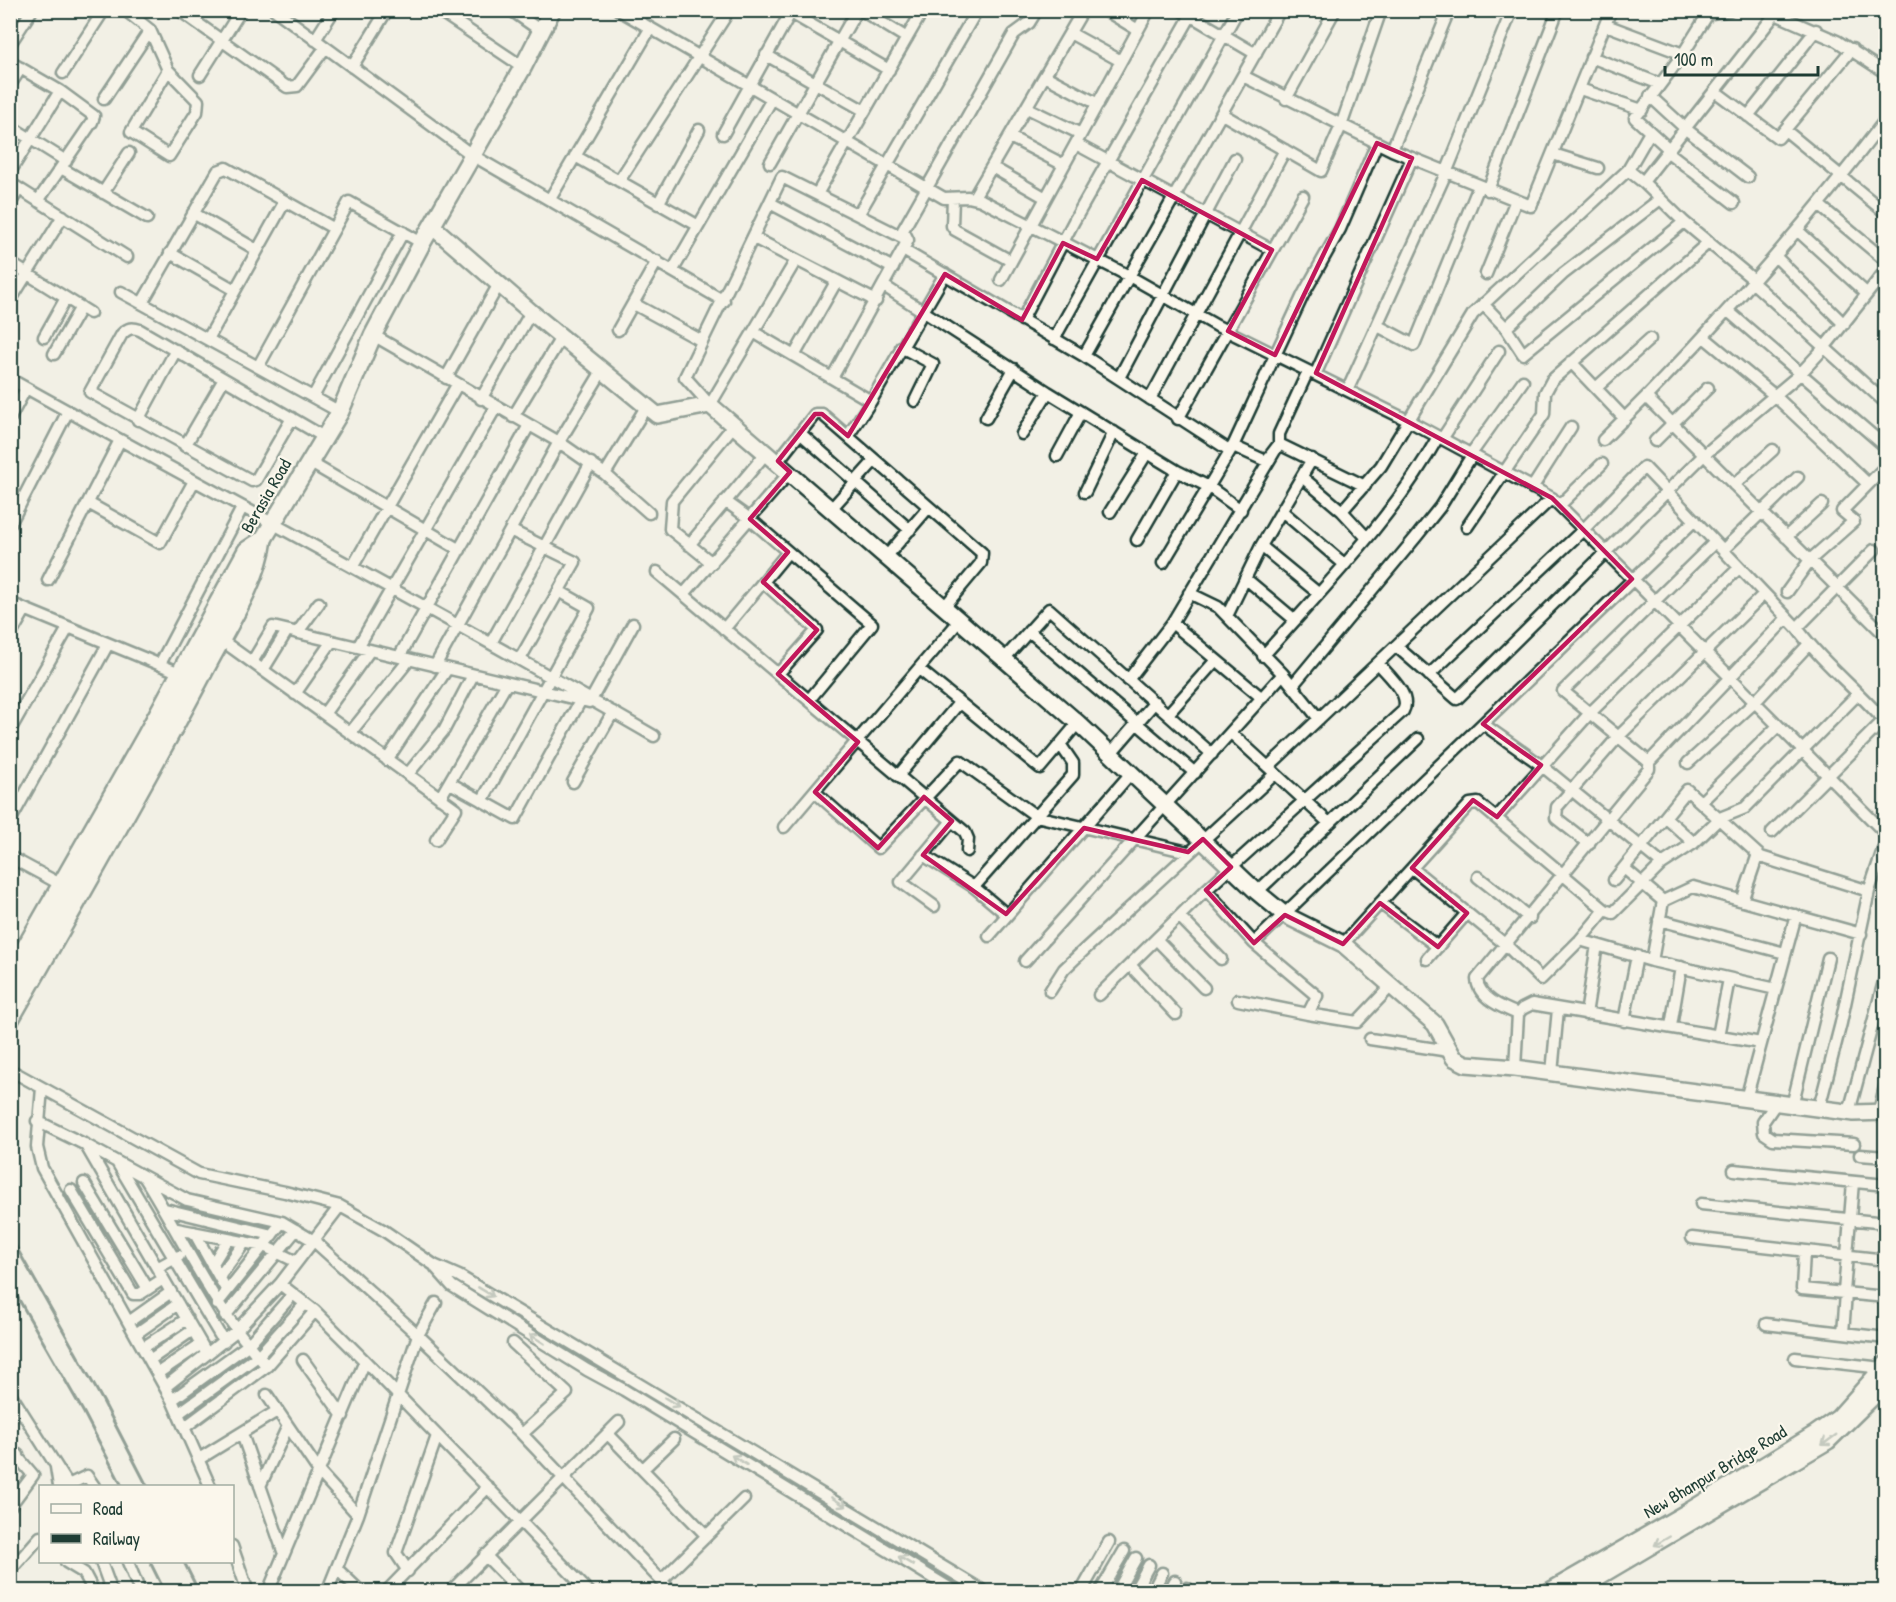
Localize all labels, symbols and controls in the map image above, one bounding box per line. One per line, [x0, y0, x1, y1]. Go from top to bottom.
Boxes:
scale bar [1665, 39, 1818, 77]
text: 100 m [1674, 47, 1713, 72]
street label: Berasia Road [234, 454, 297, 537]
one-way arrow [477, 1286, 494, 1298]
one-way arrow [529, 1332, 546, 1344]
one-way arrow [663, 1396, 680, 1408]
street label: New Bhanpur Bridge Road [1638, 1419, 1791, 1524]
one-way arrow [1821, 1433, 1837, 1446]
one-way arrow [731, 1454, 748, 1466]
legend [39, 1485, 234, 1563]
text: Road [93, 1496, 123, 1521]
one-way arrow [830, 1497, 847, 1509]
text: Railway [93, 1526, 140, 1551]
one-way arrow [1654, 1535, 1671, 1547]
one-way arrow [898, 1555, 915, 1567]

